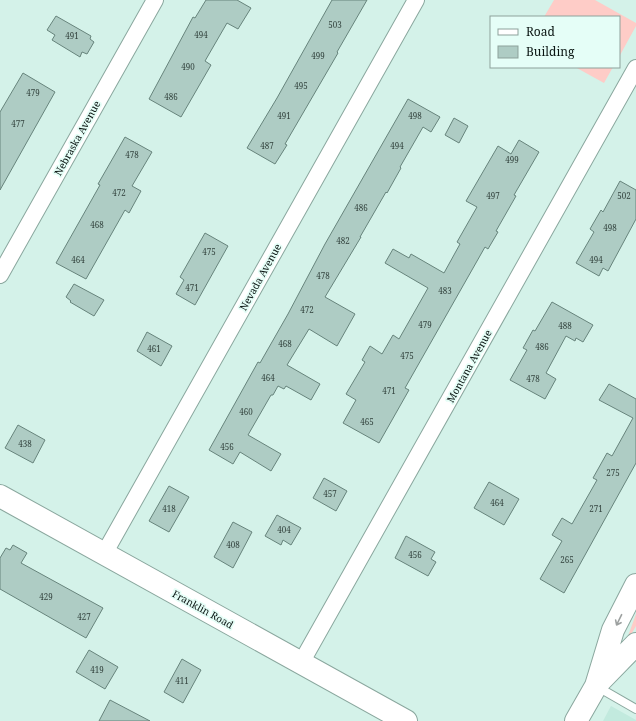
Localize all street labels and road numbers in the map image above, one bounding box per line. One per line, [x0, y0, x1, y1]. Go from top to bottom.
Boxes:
street label: Nebraska Avenue [51, 98, 103, 178]
street label: Nevada Avenue [236, 241, 284, 313]
street label: Montana Avenue [443, 327, 495, 405]
street label: Franklin Road [170, 586, 236, 632]

